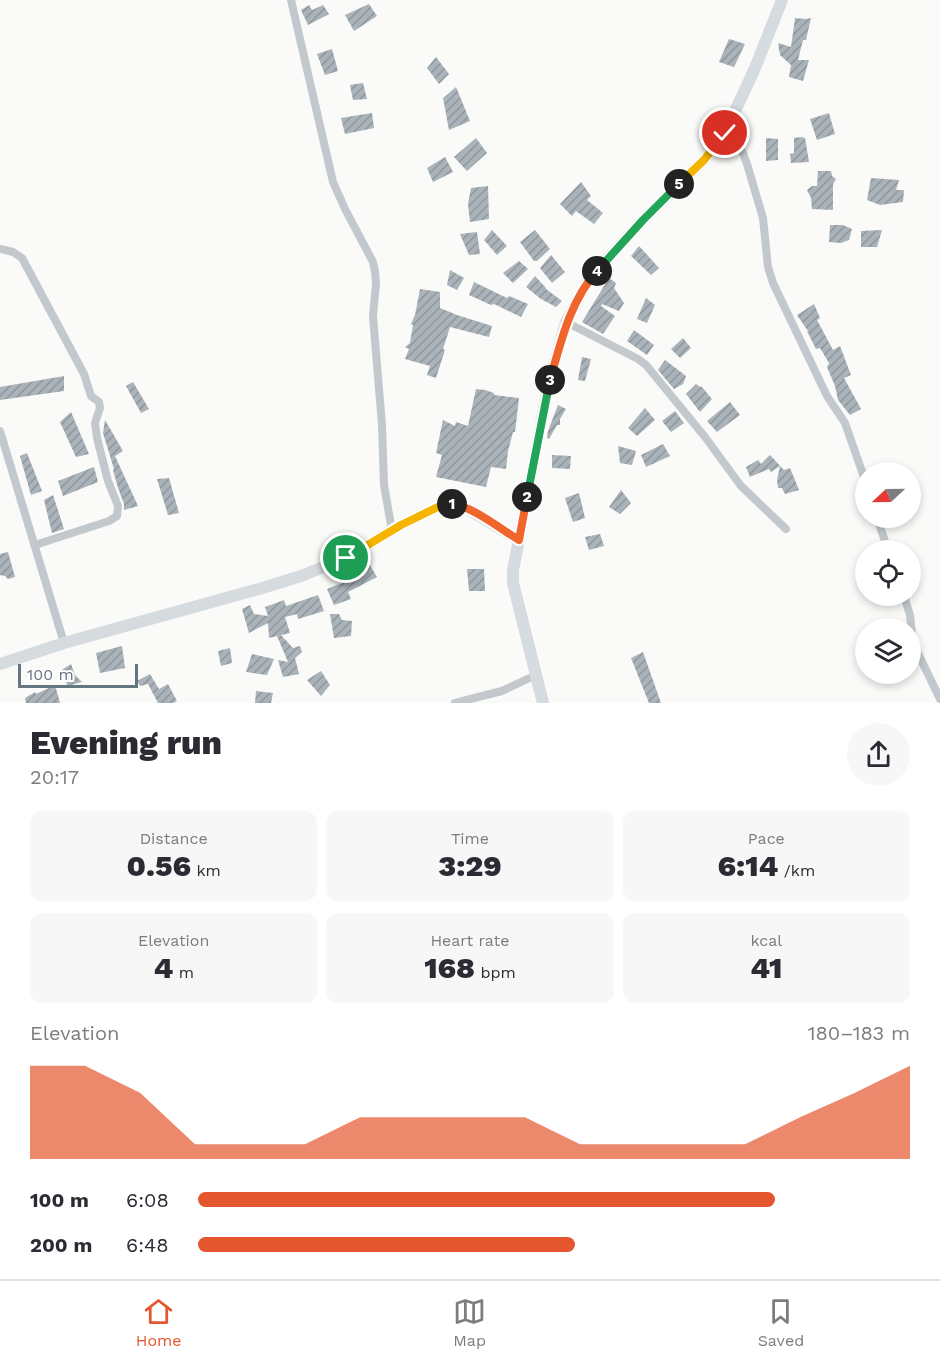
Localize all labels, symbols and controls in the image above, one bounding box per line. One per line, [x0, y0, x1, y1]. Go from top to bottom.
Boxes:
pin [699, 107, 750, 158]
icon: check [708, 116, 741, 149]
pin: 5 [664, 169, 694, 199]
text: 5 [674, 174, 684, 193]
pin: 4 [582, 256, 612, 286]
text: 4 [592, 261, 602, 280]
pin: 3 [535, 365, 565, 395]
text: 3 [545, 370, 555, 389]
north arrow [855, 462, 921, 528]
map controls [855, 462, 921, 684]
pin: 2 [512, 482, 542, 512]
text: 2 [522, 487, 532, 506]
pin: 1 [437, 489, 467, 519]
text: 1 [449, 494, 455, 513]
pin [320, 532, 371, 583]
button: locate [855, 540, 921, 606]
icon: arrive [329, 541, 362, 574]
button: layers [855, 618, 921, 684]
scale bar [18, 661, 138, 688]
text: 100 m [27, 665, 74, 684]
text: Evening run [30, 723, 222, 762]
button: share [847, 723, 910, 786]
text: 20:17 [30, 765, 79, 789]
text: Distance [140, 829, 208, 848]
text: Time [451, 829, 489, 848]
text: Pace [748, 829, 785, 848]
text: 0.56 [127, 848, 191, 883]
text: 3:29 [438, 848, 502, 883]
text: 6:14 [718, 848, 778, 883]
text: km [191, 861, 221, 880]
text: /km [778, 861, 815, 880]
text: Elevation [138, 931, 209, 950]
text: Heart rate [430, 931, 510, 950]
text: kcal [750, 931, 782, 950]
text: 4 [153, 950, 173, 985]
text: 168 [424, 950, 475, 985]
text: 41 [750, 950, 783, 985]
text: m [173, 963, 194, 982]
text: bpm [475, 963, 516, 982]
text: Elevation [30, 1021, 119, 1045]
text: 180–183 m [808, 1021, 910, 1045]
text: 100 m [30, 1188, 89, 1212]
text: 6:08 [126, 1188, 169, 1212]
text: 200 m [30, 1233, 92, 1257]
text: 6:48 [126, 1233, 169, 1257]
tab: Home [136, 1295, 182, 1350]
tab: Map [453, 1295, 486, 1350]
tab: Saved [758, 1295, 804, 1350]

